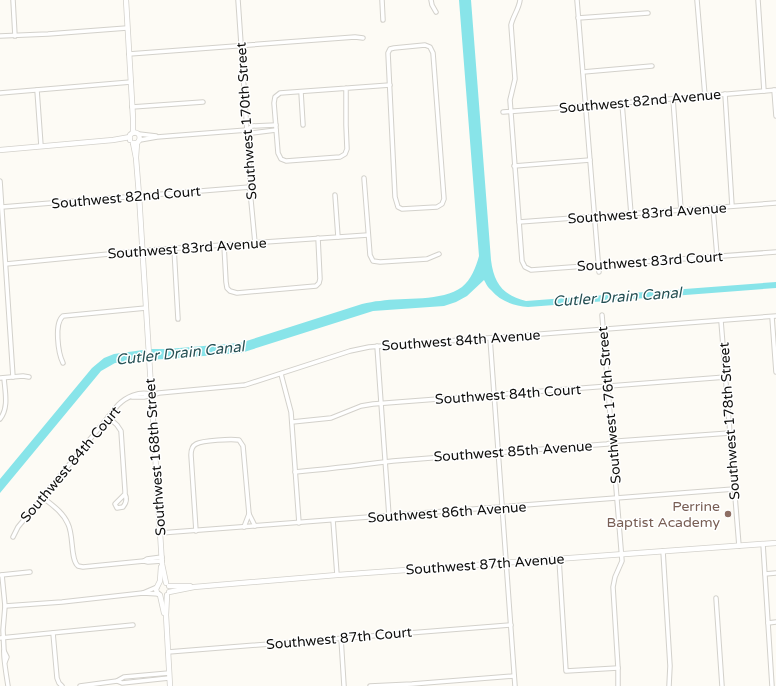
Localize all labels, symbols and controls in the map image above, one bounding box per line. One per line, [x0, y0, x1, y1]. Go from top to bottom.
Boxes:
street label: Southwest 170th Street [232, 41, 260, 200]
street label: Southwest 82nd Avenue [558, 86, 722, 117]
street label: Southwest 82nd Court [51, 182, 202, 212]
street label: Southwest 83rd Avenue [567, 199, 727, 228]
street label: Southwest 83rd Avenue [107, 234, 267, 263]
street label: Southwest 83rd Court [576, 248, 724, 275]
water label: Cutler Drain Canal [552, 283, 684, 310]
street label: Southwest 176th Street [594, 325, 625, 484]
street label: Southwest 84th Avenue [381, 326, 541, 355]
water label: Cutler Drain Canal [115, 337, 247, 369]
street label: Southwest 178th Street [715, 341, 743, 500]
street label: Southwest 168th Street [141, 377, 169, 536]
street label: Southwest 84th Court [434, 381, 582, 408]
street label: Southwest 84th Court [17, 402, 124, 526]
street label: Southwest 85th Avenue [433, 437, 593, 466]
street label: Southwest 86th Avenue [367, 498, 527, 527]
place label: Perrine Baptist Academy [607, 498, 720, 531]
marker: Perrine Baptist Academy [723, 509, 733, 519]
street label: Southwest 87th Avenue [405, 550, 565, 579]
street label: Southwest 87th Court [265, 624, 413, 653]

